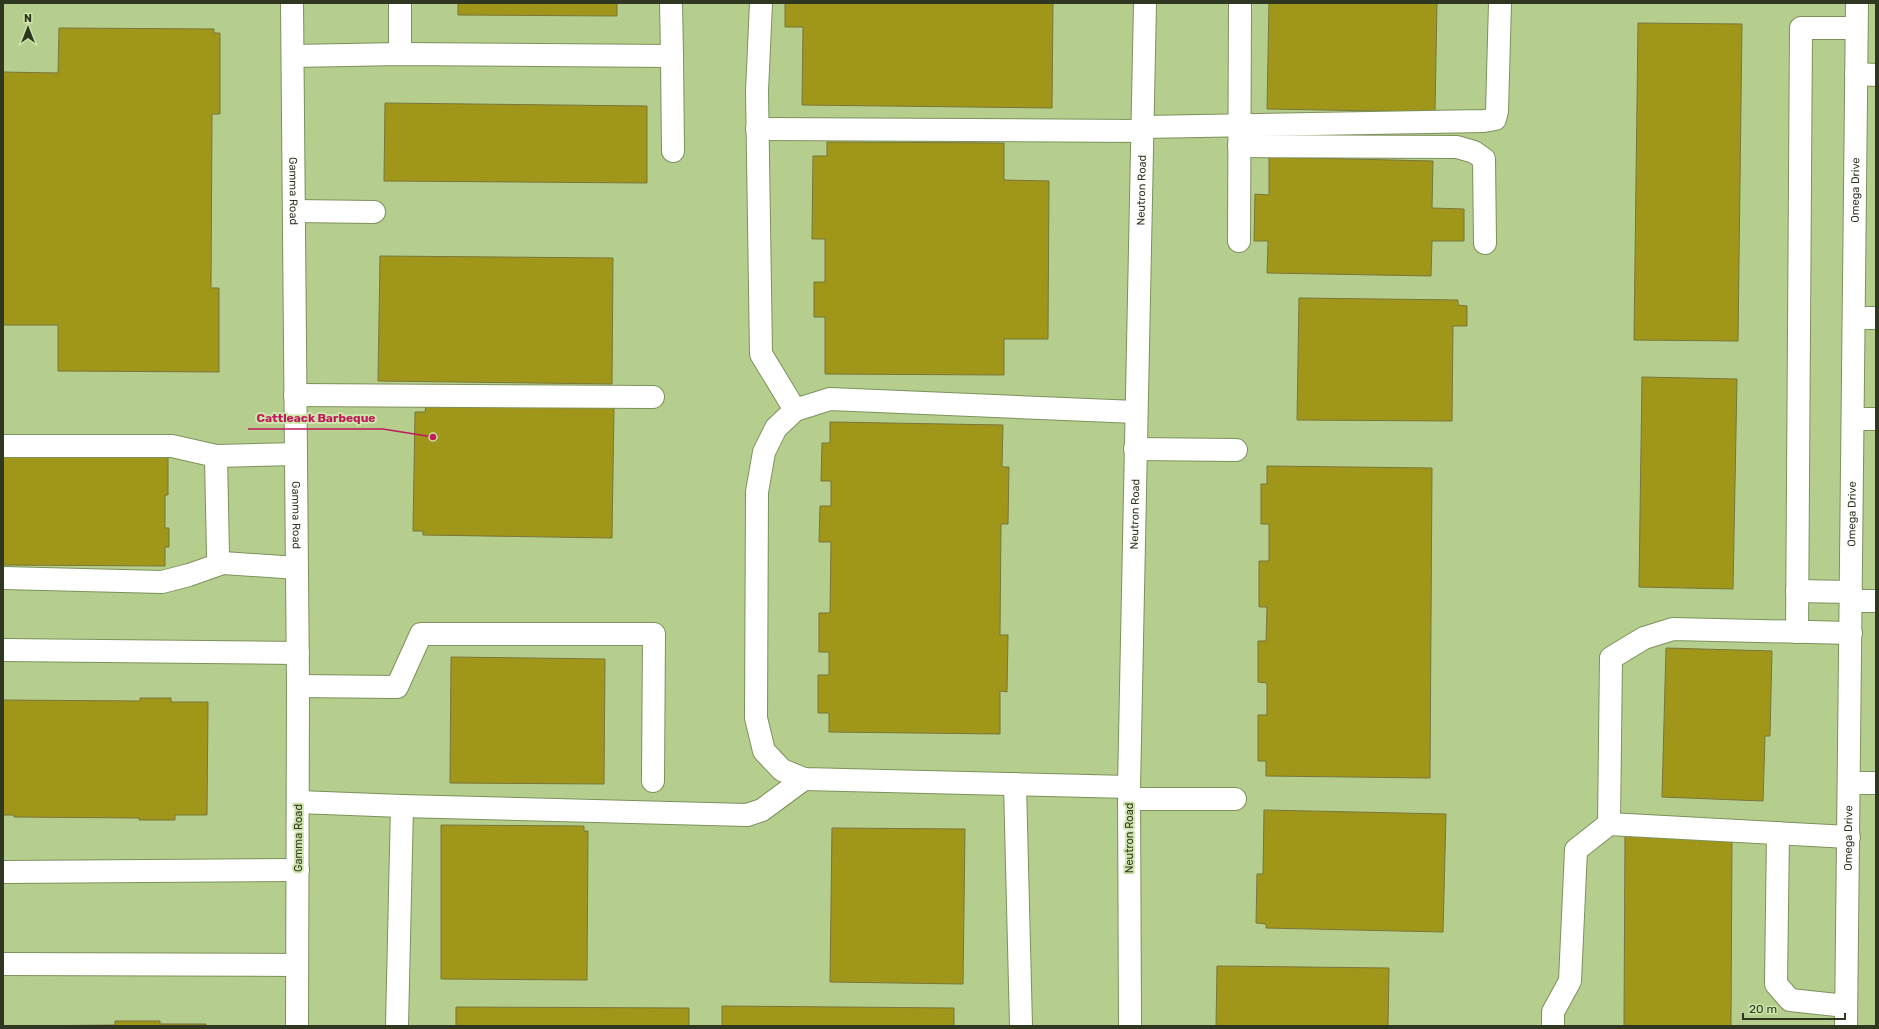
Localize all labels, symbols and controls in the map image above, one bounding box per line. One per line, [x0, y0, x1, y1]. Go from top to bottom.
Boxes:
north arrow [8, 8, 48, 48]
text: N [24, 12, 32, 25]
street label: Neutron Road [1134, 155, 1148, 226]
street label: Gamma Road [287, 157, 300, 225]
street label: Omega Drive [1848, 157, 1862, 223]
callout: Cattleack Barbeque [248, 405, 383, 429]
text: Cattleack Barbeque [257, 411, 375, 425]
street label: Neutron Road [1127, 479, 1142, 550]
street label: Gamma Road [290, 481, 303, 549]
street label: Omega Drive [1845, 481, 1858, 547]
street label: Neutron Road [1123, 803, 1136, 873]
street label: Gamma Road [292, 804, 305, 872]
street label: Omega Drive [1841, 805, 1855, 871]
scale bar [1743, 995, 1845, 1021]
text: 20 m [1749, 1002, 1777, 1016]

